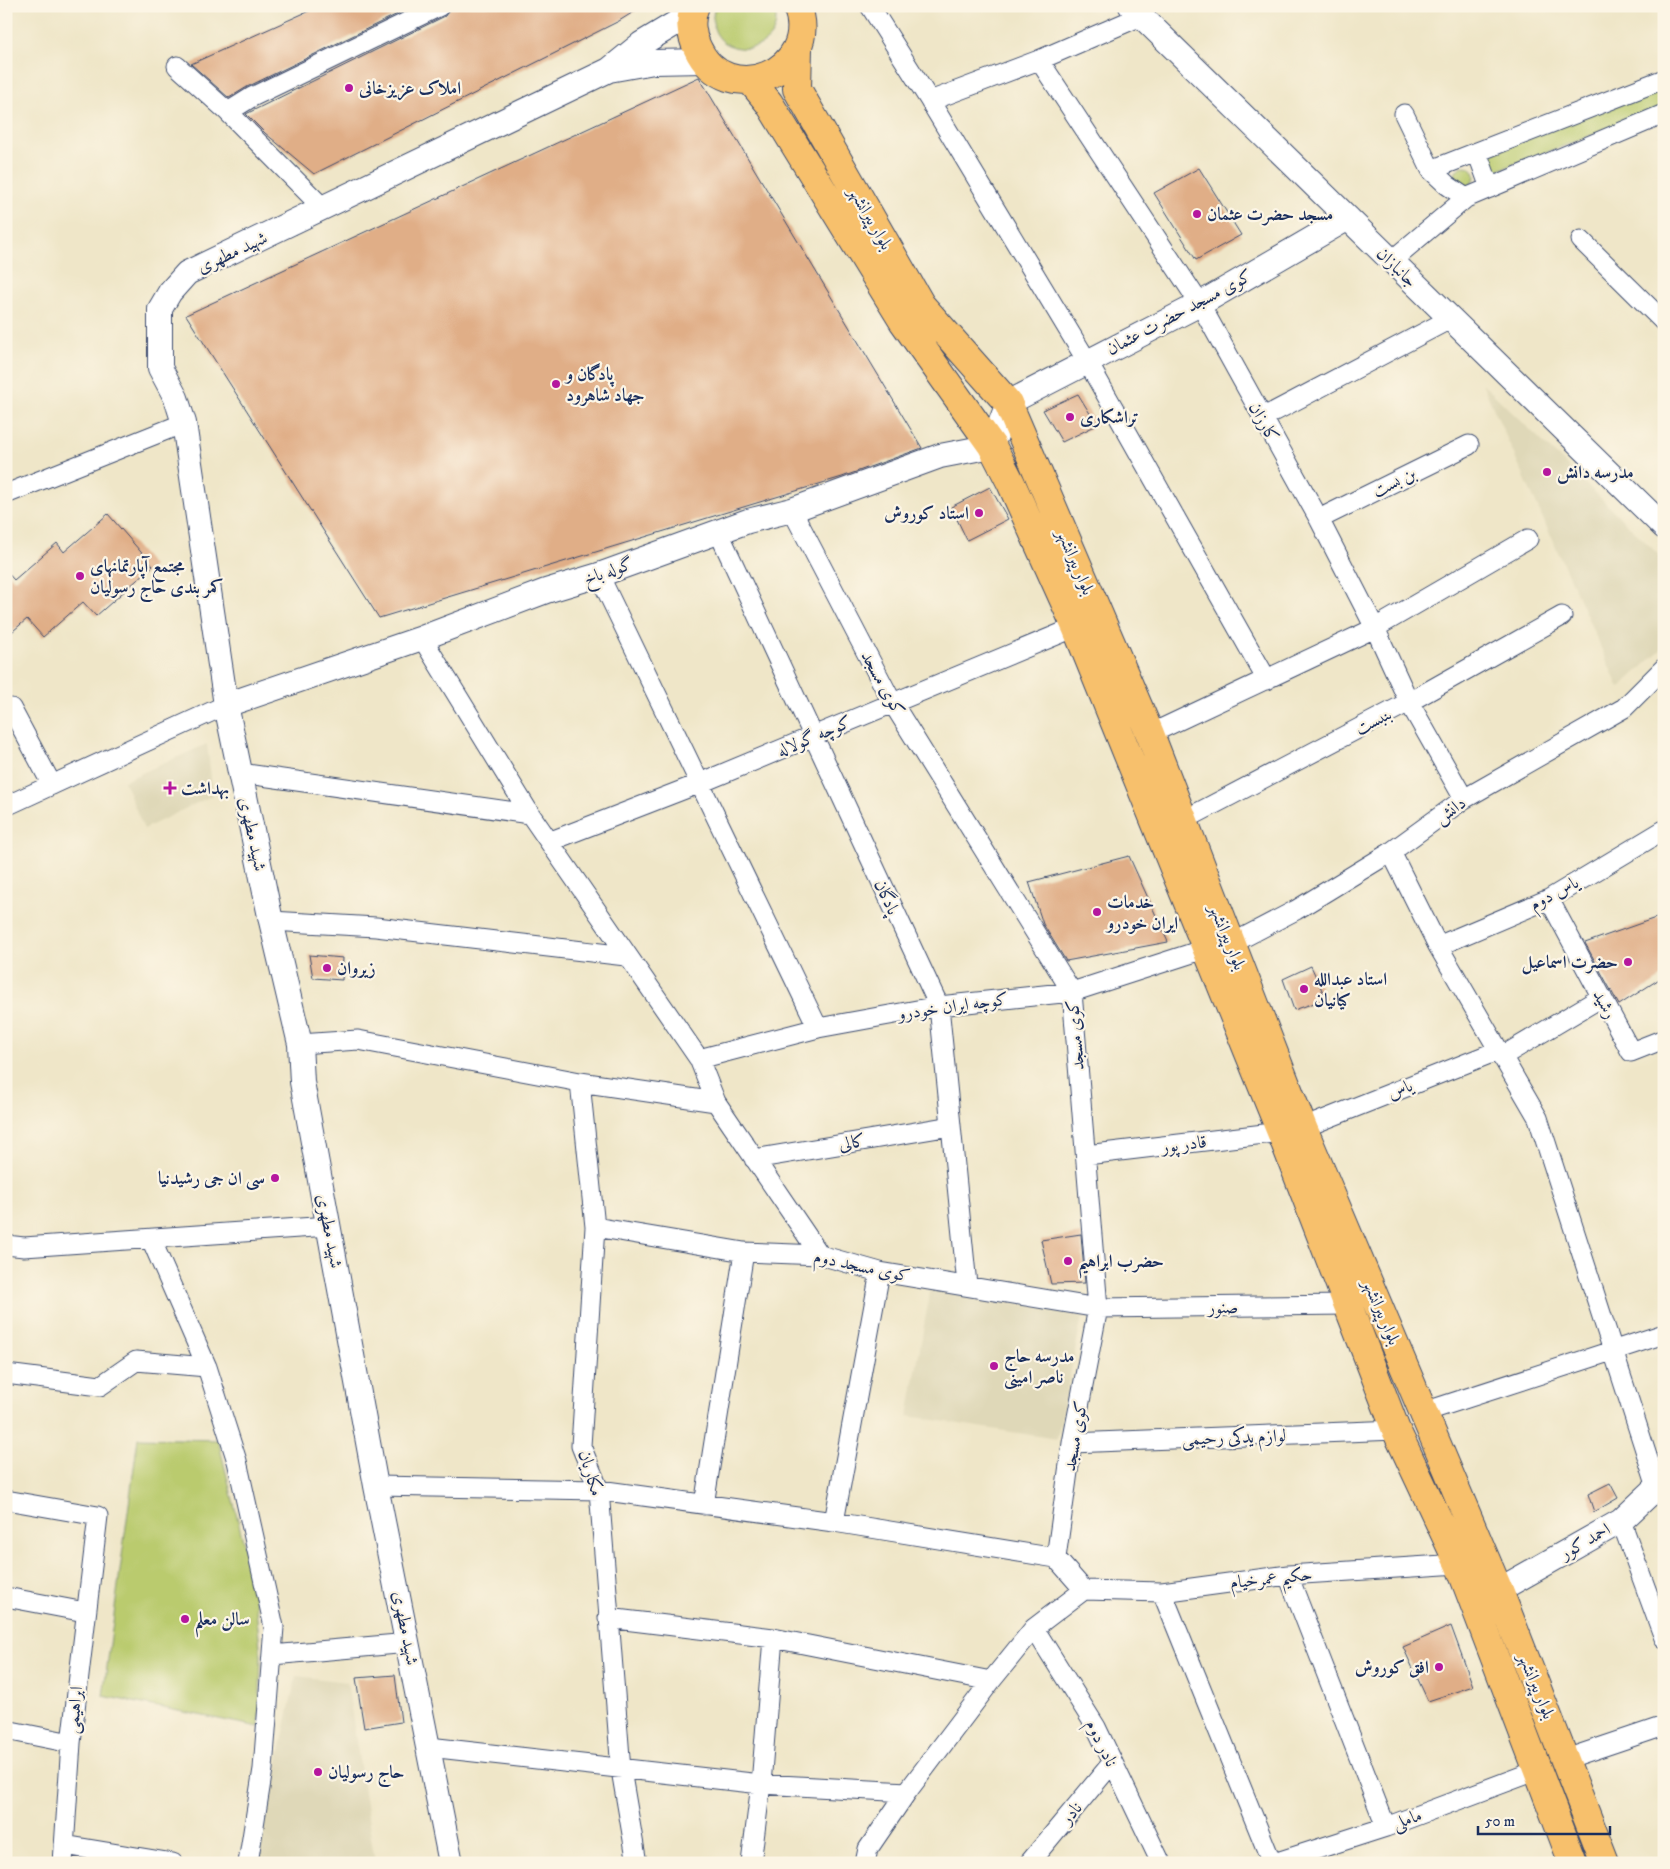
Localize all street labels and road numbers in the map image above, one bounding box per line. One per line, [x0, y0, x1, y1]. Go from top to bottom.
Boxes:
street label: بلوار پیرانشهر [841, 181, 897, 255]
street label: شهید مطهری [194, 227, 271, 279]
street label: جانبازان [1371, 243, 1421, 292]
street label: کوی مسجد حضرت عثمان [1103, 265, 1256, 361]
street label: کارزان [1243, 399, 1283, 446]
street label: بن بست [1369, 463, 1421, 503]
street label: بلوار پیرانشهر [1050, 524, 1099, 599]
street label: گوله باخ [581, 553, 637, 594]
street label: کوی مسجد [855, 647, 909, 720]
street label: بنبست [1352, 703, 1395, 741]
street label: کوچه گولاله [774, 711, 855, 763]
street label: دانش [1431, 792, 1471, 829]
street label: شهید مطهری [233, 795, 271, 873]
street label: یاس دوم [1526, 871, 1586, 919]
street label: پادگان [868, 876, 905, 920]
street label: بلوار پیرانشهر [1202, 899, 1250, 974]
street label: رشید [1587, 986, 1621, 1023]
street label: کوچه ایران خودرو [895, 988, 1010, 1027]
street label: کوی مسجد [1062, 999, 1090, 1071]
street label: یاس [1384, 1074, 1418, 1105]
street label: کالی [837, 1130, 867, 1156]
street label: قادر پور [1158, 1131, 1208, 1160]
street label: شهید مطهری [311, 1192, 347, 1270]
street label: کوی مسجد دوم [811, 1246, 912, 1292]
street label: بلوار پیرانشهر [1356, 1274, 1405, 1349]
street label: صنور [1206, 1297, 1238, 1319]
street label: کوی مسجد [1059, 1399, 1093, 1473]
street label: لوازم یدکی رحیمی [1181, 1423, 1287, 1455]
street label: مکاریان [573, 1448, 607, 1499]
street label: احمد کور [1555, 1519, 1615, 1566]
street label: حکیم عمرخیام [1229, 1564, 1314, 1600]
street label: شهید مطهری [387, 1589, 423, 1667]
street label: بلوار پیرانشهر [1511, 1648, 1559, 1723]
street label: ابراهیمی [62, 1685, 88, 1735]
street label: نادر دوم [1077, 1716, 1122, 1773]
street label: نادر [1055, 1798, 1088, 1831]
street label: ماملی [1389, 1804, 1426, 1836]

